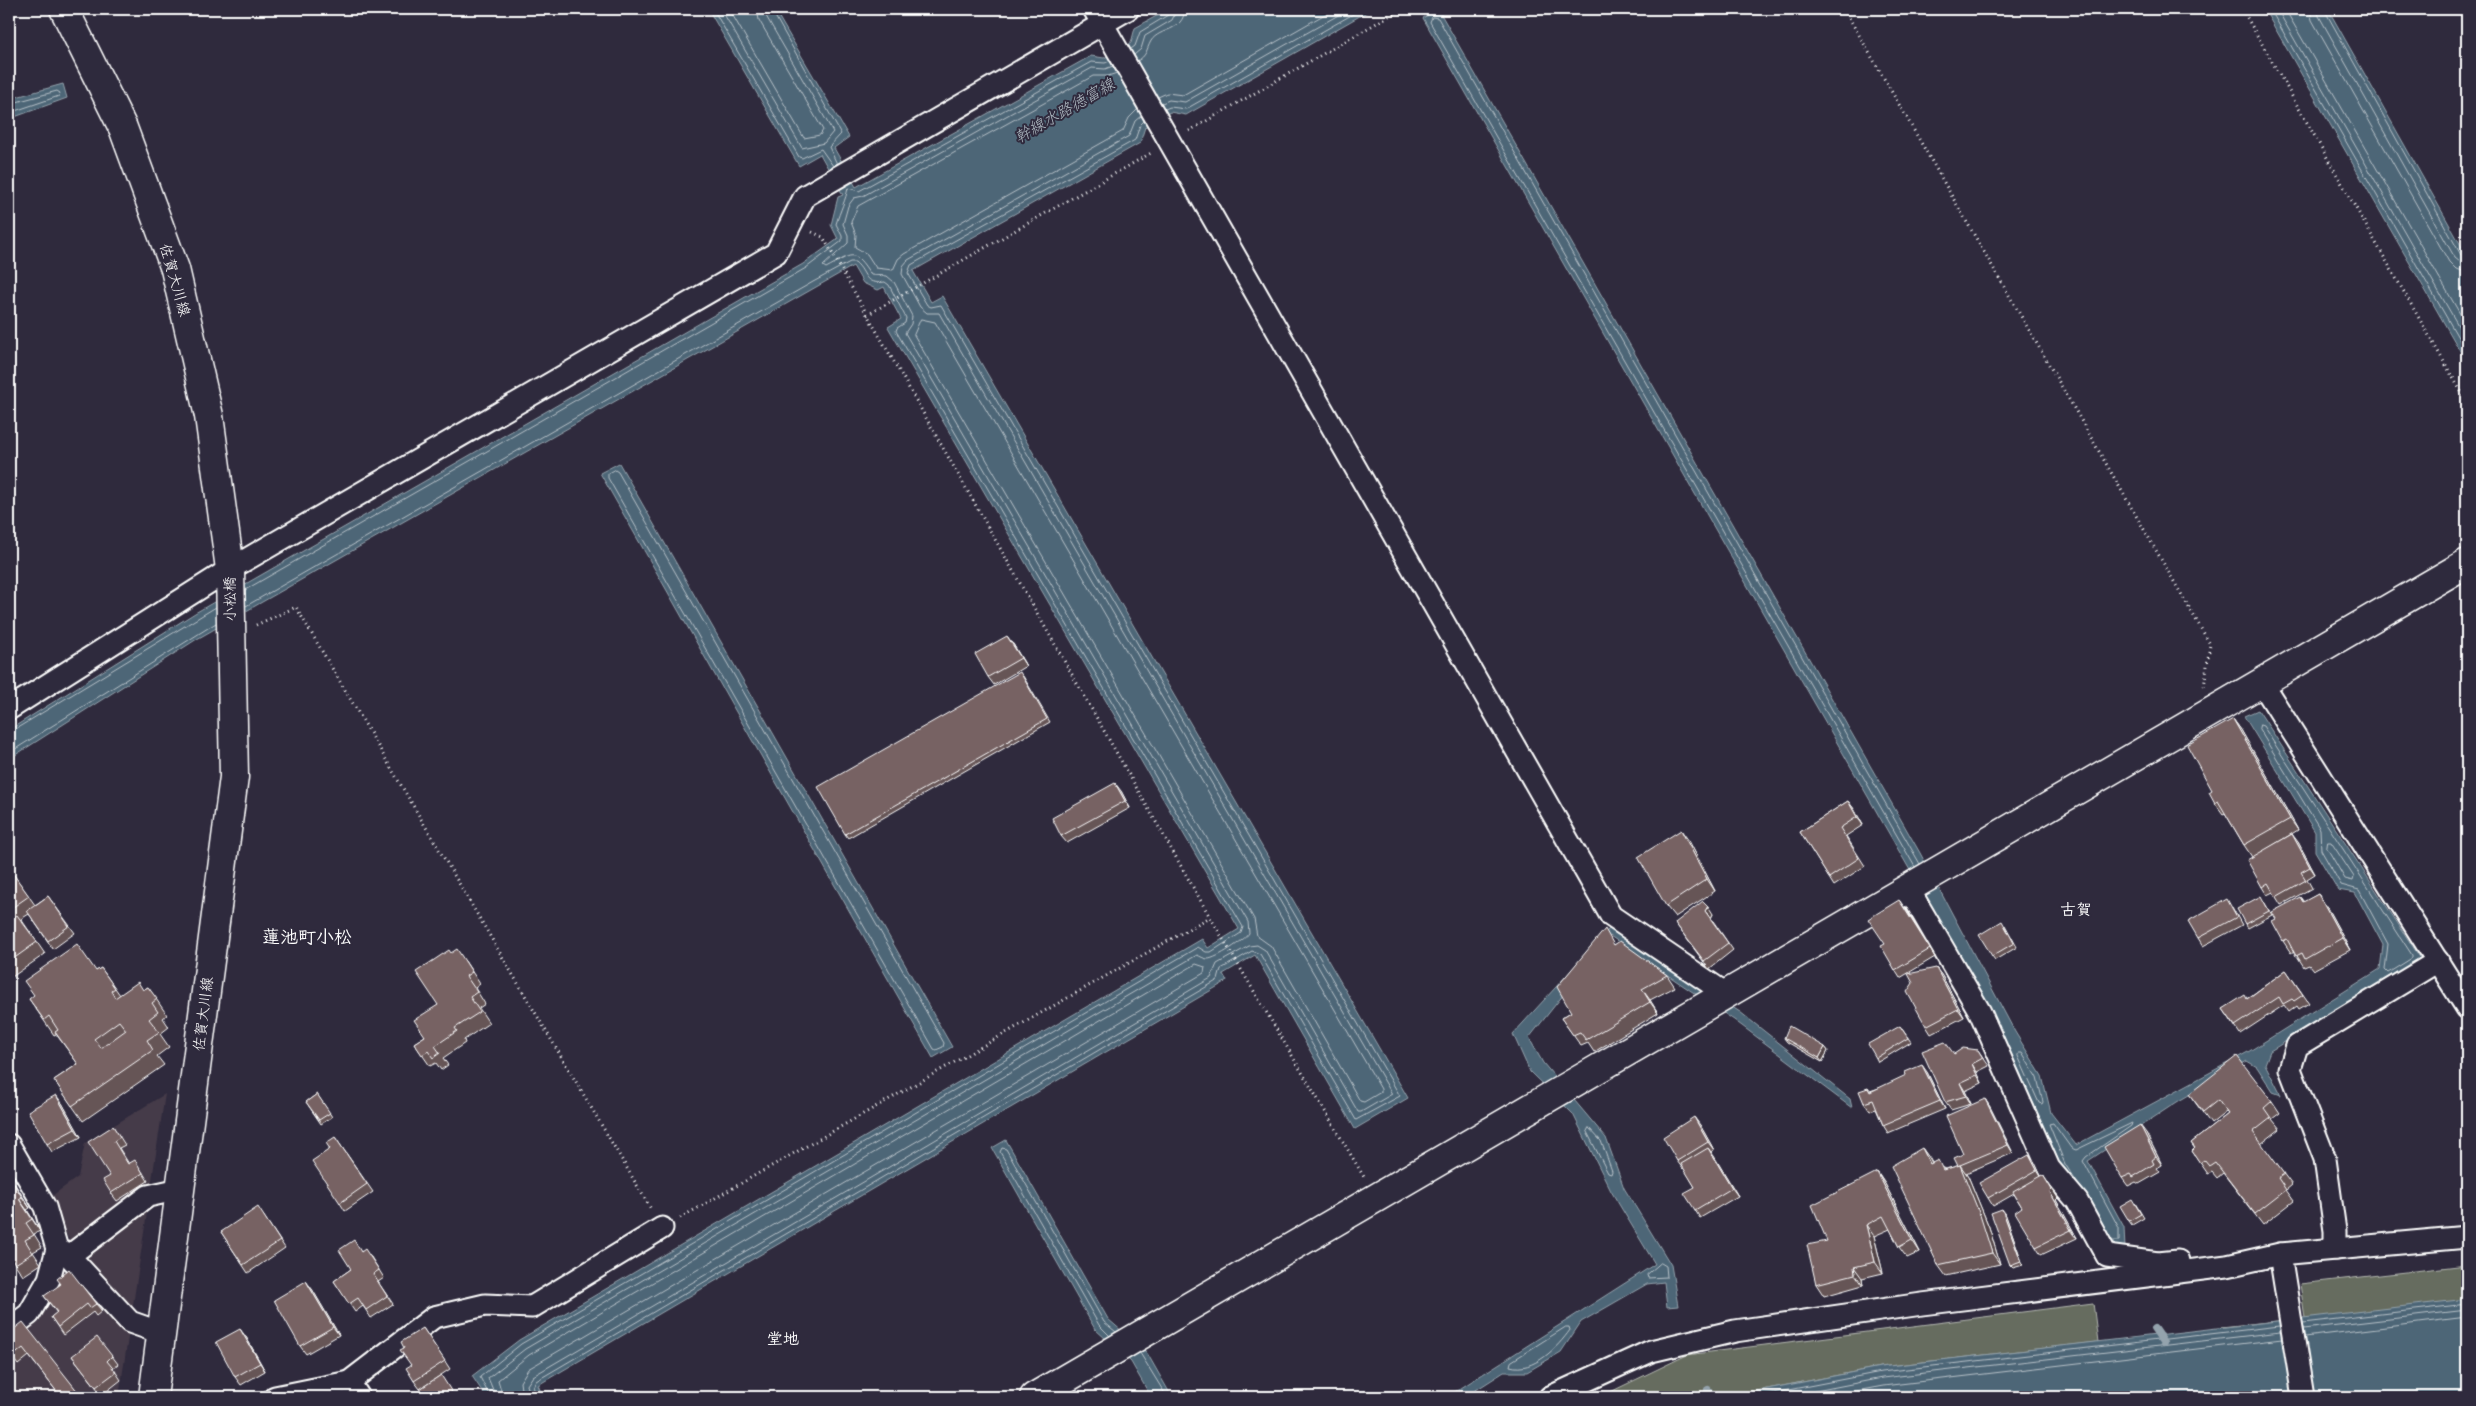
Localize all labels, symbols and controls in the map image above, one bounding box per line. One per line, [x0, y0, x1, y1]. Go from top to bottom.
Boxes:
water label: 幹線水路徳富線 [1010, 73, 1119, 148]
street label: 佐賀大川線 [155, 241, 195, 319]
street label: 小松橋 [220, 576, 240, 622]
district label: 古賀 [2060, 899, 2092, 920]
district label: 蓮池町小松 [262, 925, 352, 949]
street label: 佐賀大川線 [189, 976, 217, 1052]
district label: 堂地 [767, 1328, 799, 1349]

